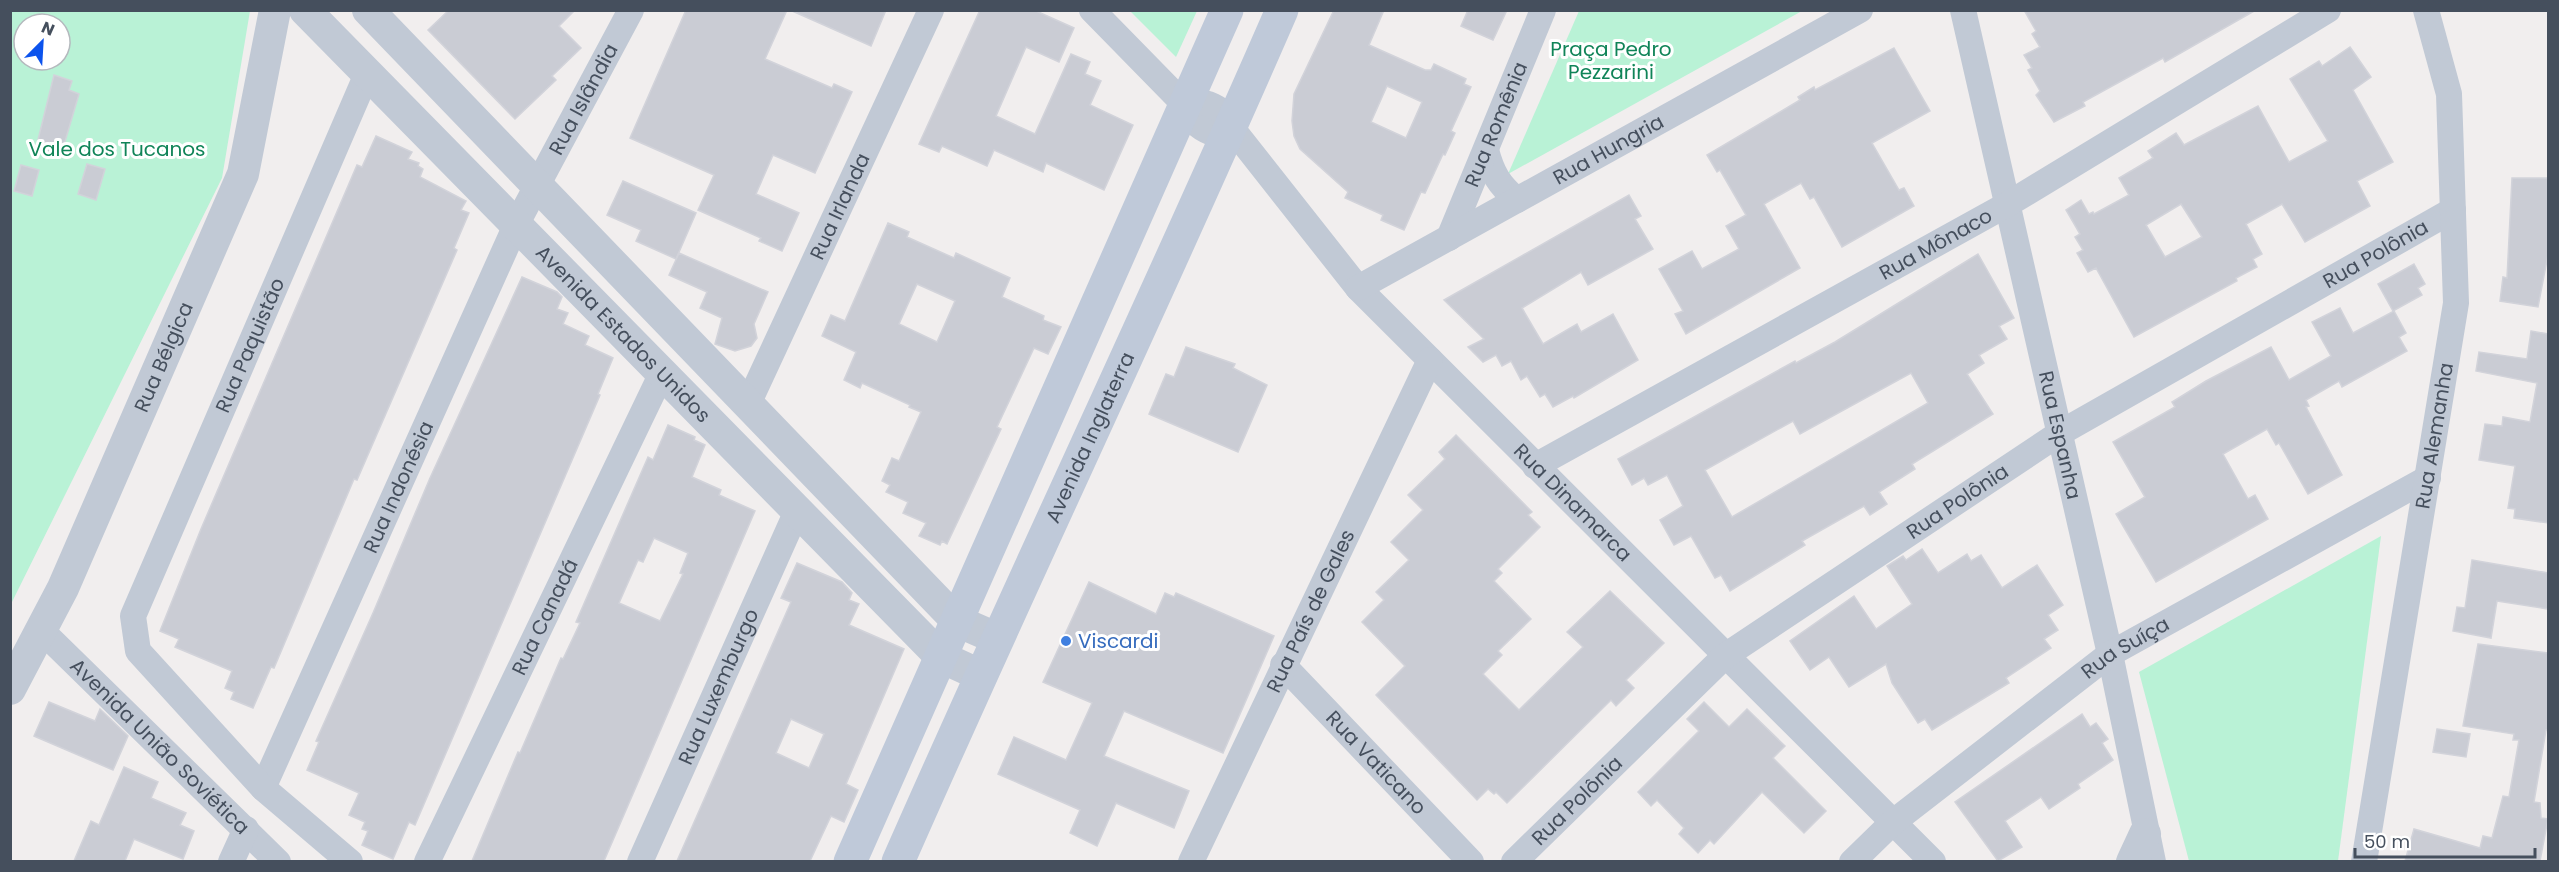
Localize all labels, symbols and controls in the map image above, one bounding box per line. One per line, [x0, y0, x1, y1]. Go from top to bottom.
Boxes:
north arrow [12, 12, 72, 72]
text: N [38, 16, 58, 42]
park label: Praça Pedro Pezzarini [1550, 35, 1672, 86]
street label: Rua Islândia [542, 39, 625, 160]
street label: Rua Romênia [1458, 57, 1534, 191]
street label: Rua Hungria [1548, 107, 1669, 191]
park label: Vale dos Tucanos [28, 135, 206, 163]
street label: Rua Irlanda [803, 148, 877, 264]
street label: Rua Mônaco [1874, 201, 1997, 287]
street label: Rua Polônia [2318, 213, 2433, 295]
street label: Avenida Estados Unidos [530, 239, 717, 429]
street label: Rua Paquistão [208, 273, 291, 417]
street label: Rua Bélgica [127, 297, 200, 416]
street label: Avenida Inglaterra [1039, 347, 1141, 527]
street label: Rua Alemanha [2408, 360, 2460, 511]
street label: Rua Espanha [2032, 368, 2088, 502]
street label: Rua Indonésia [356, 416, 440, 558]
street label: Rua Dinamarca [1508, 437, 1638, 568]
street label: Rua Polônia [1901, 457, 2014, 545]
street label: Rua País de Gales [1260, 525, 1361, 697]
street label: Rua Canadá [505, 554, 585, 680]
street label: Rua Luxemburgo [671, 604, 765, 769]
street label: Rua Suíça [2075, 610, 2174, 685]
place label: Viscardi [1078, 627, 1158, 655]
marker: Viscardi [1059, 634, 1073, 648]
street label: Avenida União Soviética [64, 652, 256, 841]
street label: Rua Vaticano [1320, 704, 1433, 821]
street label: Rua Polônia [1525, 750, 1629, 852]
scale bar [2355, 821, 2535, 859]
text: 50 m [2364, 829, 2410, 854]

